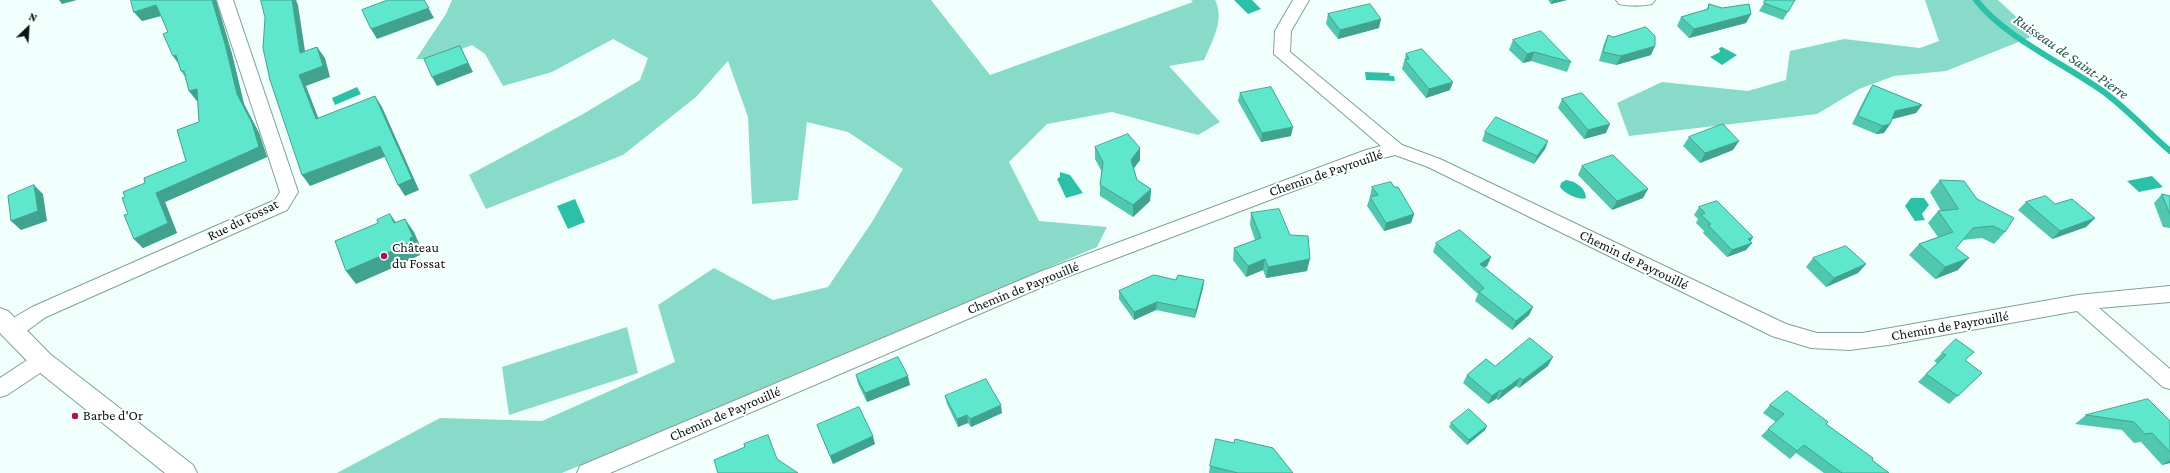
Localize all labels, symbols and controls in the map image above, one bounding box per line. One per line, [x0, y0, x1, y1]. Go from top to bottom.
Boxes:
north arrow [8, 8, 48, 48]
text: N [27, 10, 39, 24]
water label: Ruisseau de Saint-Pierre [2010, 11, 2132, 103]
street label: Chemin de Payrouillé [1267, 146, 1385, 200]
street label: Rue du Fossat [205, 196, 281, 244]
street label: Chemin de Payrouillé [1577, 226, 1691, 294]
place label: Château du Fossat [392, 240, 445, 272]
marker: Château du Fossat [379, 251, 389, 261]
street label: Chemin de Payrouillé [965, 258, 1081, 318]
street label: Chemin de Payrouillé [1890, 307, 2010, 345]
street label: Chemin de Payrouillé [667, 383, 783, 445]
place label: Barbe d'Or [83, 408, 143, 424]
marker: Barbe d'Or [70, 411, 80, 421]

